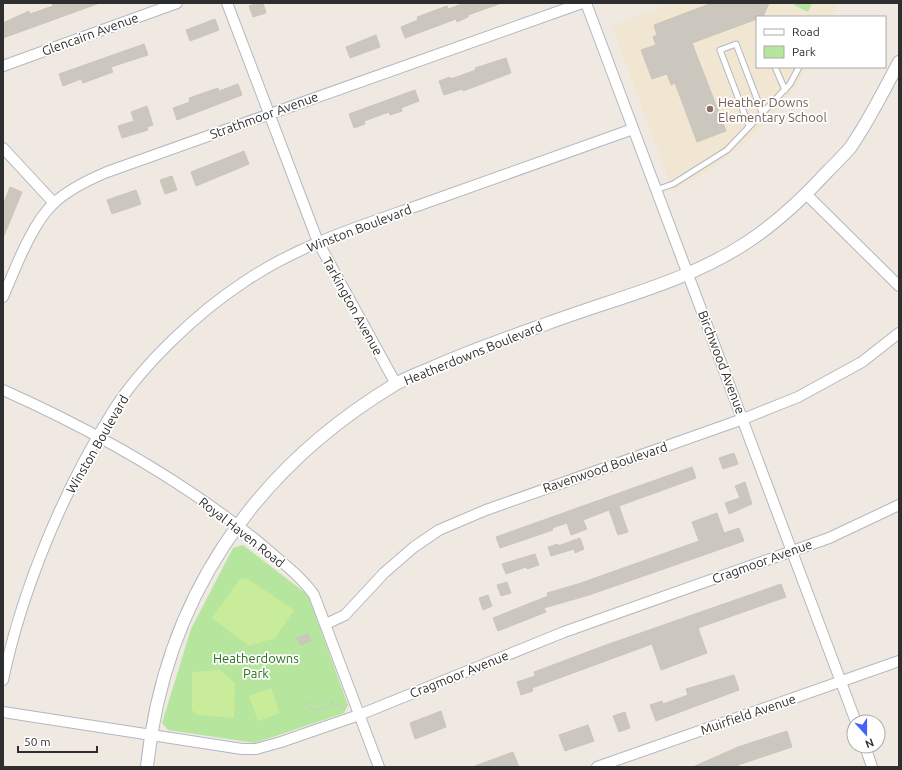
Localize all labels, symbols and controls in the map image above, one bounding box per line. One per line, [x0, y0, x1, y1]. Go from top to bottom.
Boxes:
street label: Glencairn Avenue [40, 10, 140, 58]
legend [756, 16, 886, 68]
text: Road [792, 25, 820, 38]
text: Park [792, 45, 816, 58]
street label: Strathmoor Avenue [208, 89, 320, 141]
place label: Heather Downs Elementary School [718, 95, 827, 124]
marker: Heather Downs Elementary School [705, 104, 715, 114]
street label: Winston Boulevard [305, 202, 413, 254]
street label: Tarkington Avenue [320, 255, 386, 357]
street label: Birchwood Avenue [696, 308, 748, 416]
street label: Heatherdowns Boulevard [402, 319, 544, 387]
street label: Winston Boulevard [63, 392, 131, 496]
street label: Ravenwood Boulevard [541, 439, 669, 495]
street label: Royal Haven Road [196, 494, 288, 570]
street label: Cragmoor Avenue [710, 536, 814, 586]
street label: Cragmoor Avenue [408, 648, 510, 700]
park label: Heatherdowns Park [213, 651, 299, 680]
street label: Muirfield Avenue [698, 691, 798, 737]
north arrow [846, 714, 886, 754]
scale bar [18, 728, 97, 754]
text: 50 m [24, 735, 51, 748]
text: N [864, 736, 876, 750]

